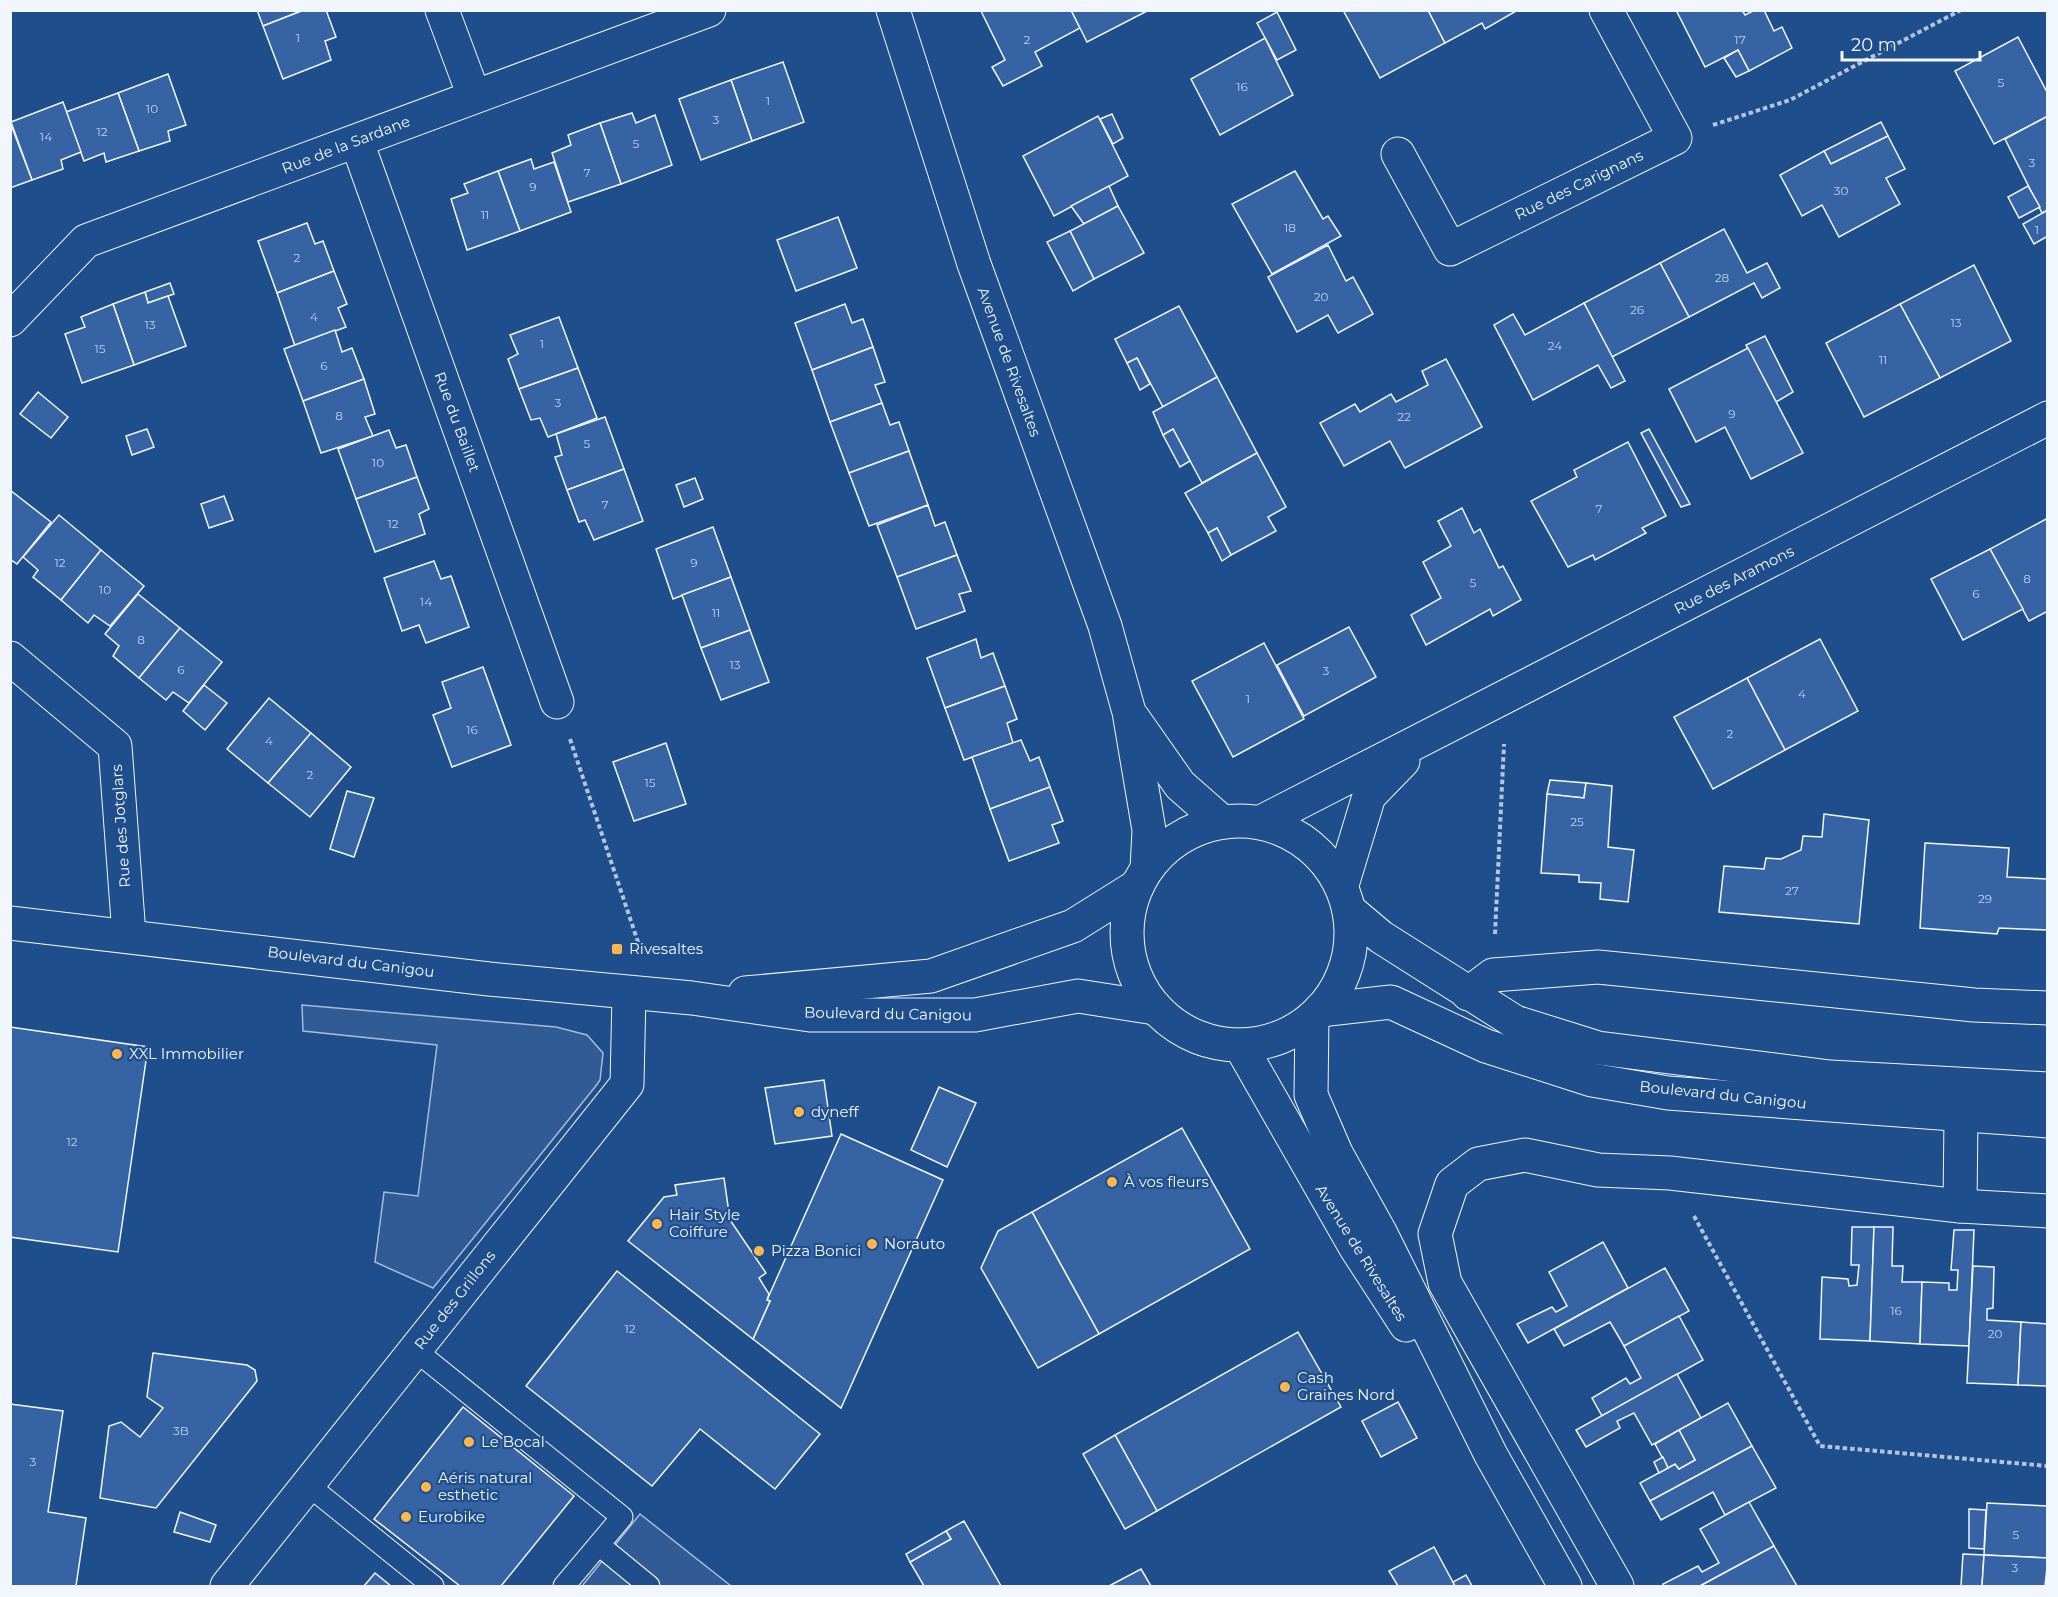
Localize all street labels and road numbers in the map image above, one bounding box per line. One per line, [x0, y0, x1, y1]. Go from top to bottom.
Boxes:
street label: Rue de la Sardane [279, 111, 413, 178]
street label: Rue des Carignans [1512, 145, 1646, 224]
street label: Avenue de Rivesaltes [974, 284, 1045, 439]
street label: Rue du Baillet [430, 369, 484, 475]
street label: Rue des Aramons [1671, 541, 1797, 618]
street label: Rue des Jotglars [107, 764, 134, 888]
street label: Boulevard du Canigou [267, 942, 436, 981]
street label: Boulevard du Canigou [804, 1003, 972, 1024]
street label: Boulevard du Canigou [1639, 1076, 1808, 1113]
street label: Avenue de Rivesaltes [1312, 1181, 1411, 1325]
street label: Rue des Grillons [410, 1246, 499, 1353]

